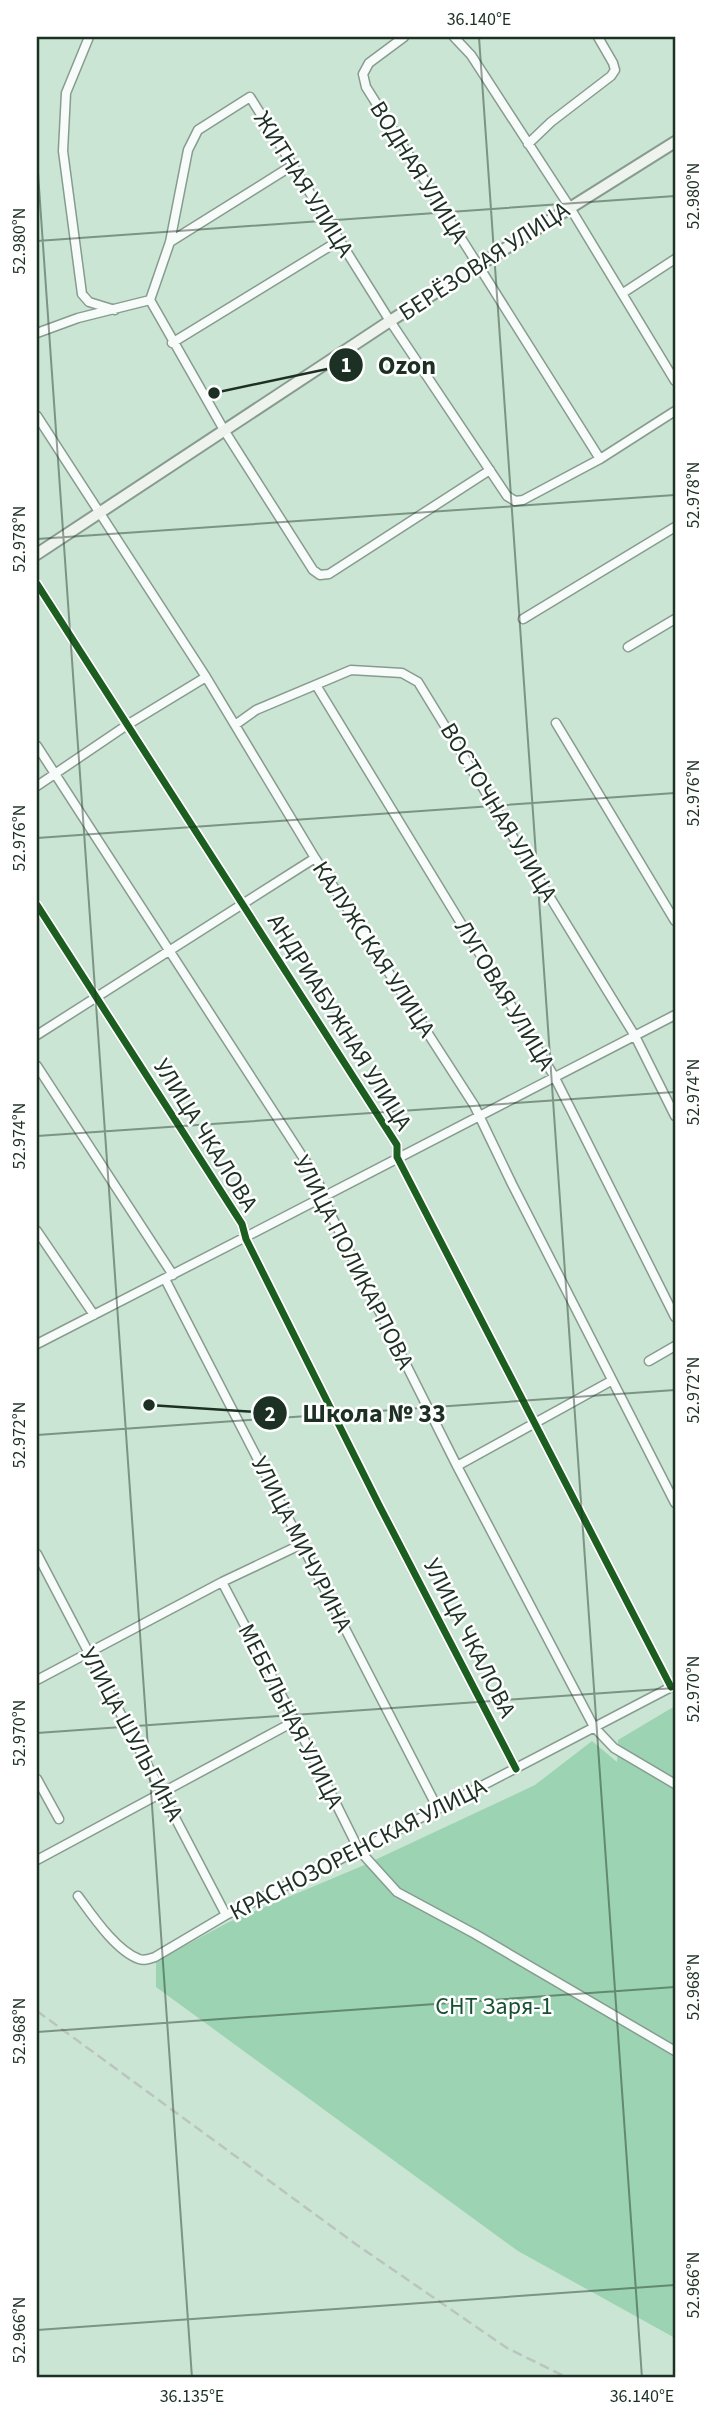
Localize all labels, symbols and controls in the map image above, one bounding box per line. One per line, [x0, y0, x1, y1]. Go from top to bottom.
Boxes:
text: 36.140°E [447, 7, 511, 32]
street label: ВОДНАЯ УЛИЦА [361, 94, 476, 250]
street label: ЖИТНАЯ УЛИЦА [245, 105, 362, 264]
text: 52.980°N [681, 163, 706, 229]
street label: БЕРЁЗОВАЯ УЛИЦА [392, 193, 577, 330]
text: 52.980°N [7, 208, 32, 274]
callout: Ozon [329, 341, 450, 388]
text: Ozon [378, 347, 436, 384]
text: 1 [340, 350, 352, 380]
text: 52.978°N [681, 462, 706, 528]
text: 52.978°N [7, 506, 32, 572]
street label: ВОСТОЧНАЯ УЛИЦА [431, 716, 566, 909]
text: 52.976°N [681, 760, 706, 826]
text: 52.976°N [7, 805, 32, 871]
street label: КАЛУЖСКАЯ УЛИЦА [303, 854, 444, 1044]
street label: АНДРИАБУЖНАЯ УЛИЦА [258, 907, 421, 1138]
street label: ЛУГОВАЯ УЛИЦА [446, 913, 564, 1077]
street label: УЛИЦА ЧКАЛОВА [144, 1052, 267, 1219]
text: 52.974°N [681, 1059, 706, 1125]
text: 52.974°N [7, 1103, 32, 1169]
street label: УЛИЦА ПОЛИКАРПОВА [284, 1149, 423, 1375]
text: 52.972°N [681, 1357, 706, 1423]
callout: Школа № 33 [253, 1390, 459, 1437]
text: Школа № 33 [302, 1395, 446, 1432]
text: 2 [264, 1399, 276, 1429]
text: 52.972°N [7, 1402, 32, 1468]
street label: УЛИЦА МИЧУРИНА [242, 1450, 361, 1638]
street label: УЛИЦА ЧКАЛОВА [414, 1552, 525, 1724]
street label: МЕБЕЛЬНАЯ УЛИЦА [229, 1618, 352, 1815]
street label: УЛИЦА ШУЛЬГИНА [71, 1641, 192, 1827]
text: 52.970°N [681, 1656, 706, 1722]
text: 52.970°N [7, 1700, 32, 1766]
street label: КРАСНОЗОРЕНСКАЯ УЛИЦА [224, 1769, 493, 1930]
text: 52.968°N [681, 1954, 706, 2020]
park label: СНТ Заря-1 [435, 1989, 553, 2024]
text: 52.968°N [7, 1998, 32, 2064]
text: 52.966°N [681, 2252, 706, 2318]
text: 52.966°N [7, 2297, 32, 2363]
text: 36.135°E [160, 2384, 224, 2409]
text: 36.140°E [610, 2384, 674, 2409]

